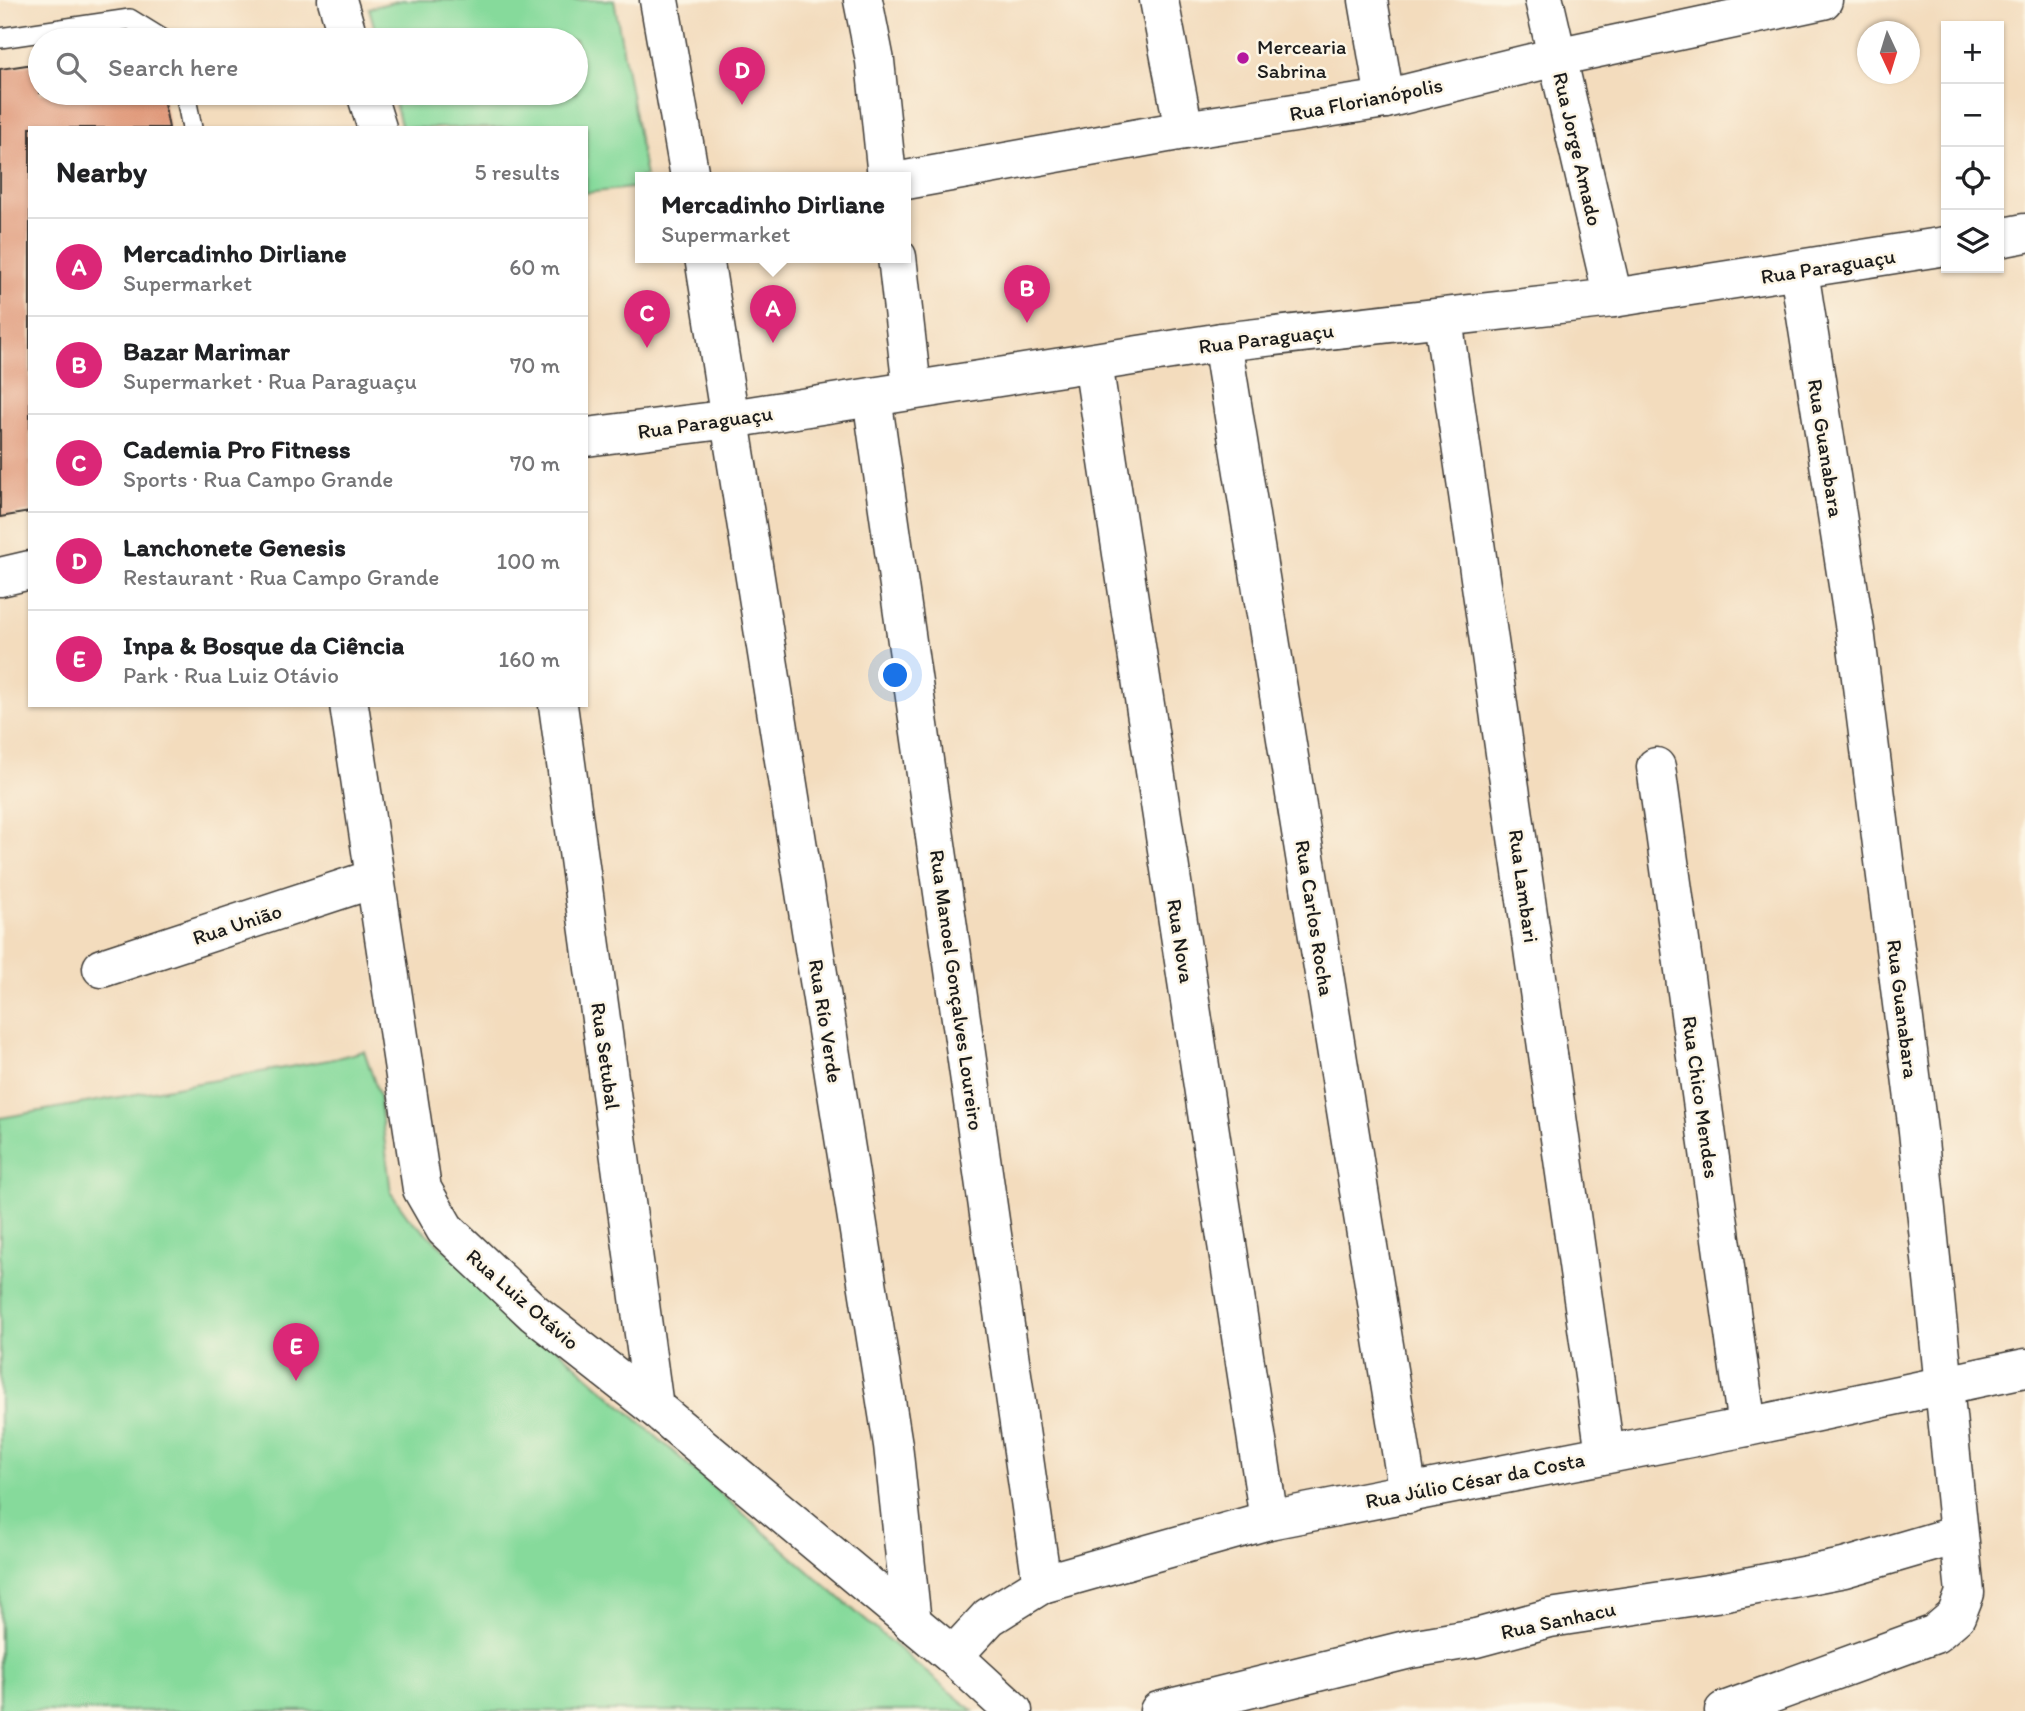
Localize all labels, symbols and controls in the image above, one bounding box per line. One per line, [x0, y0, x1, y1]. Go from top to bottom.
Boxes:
north arrow [1857, 21, 1920, 84]
map controls [1941, 21, 2004, 273]
button: + [1941, 21, 2004, 84]
search box [28, 28, 588, 105]
place label: Mercearia Sabrina [1257, 34, 1346, 83]
pin: D [719, 47, 765, 105]
icon: search [52, 48, 90, 86]
marker: Mercearia Sabrina [1235, 50, 1251, 66]
text: Search here [108, 51, 238, 83]
street label: Rua Jorge Amado [1548, 70, 1608, 228]
street label: Rua Florianópolis [1287, 72, 1445, 126]
button: − [1941, 84, 2004, 147]
button: locate [1941, 147, 2004, 210]
text: Nearby [56, 153, 147, 190]
text: 5 results [474, 158, 560, 186]
popup [635, 172, 911, 263]
text: Mercadinho Dirliane [661, 188, 885, 220]
button: layers [1941, 210, 2004, 273]
text: Supermarket [661, 220, 790, 248]
text: Mercadinho Dirliane [123, 237, 347, 269]
street label: Rua Paraguaçu [1759, 243, 1898, 289]
text: A [72, 253, 86, 281]
text: 60 m [509, 253, 560, 281]
pin: B [1004, 265, 1050, 323]
text: Supermarket [123, 269, 252, 297]
pin: A [750, 285, 796, 343]
pin: C [624, 290, 670, 348]
street label: Rua Paraguaçu [1197, 317, 1335, 359]
text: Bazar Marimar [123, 335, 290, 367]
text: B [72, 351, 86, 379]
text: 70 m [510, 351, 560, 379]
text: Supermarket · Rua Paraguaçu [123, 367, 417, 395]
street label: Rua Guanabara [1803, 377, 1849, 519]
street label: Rua Paraguaçu [636, 400, 774, 444]
text: Cademia Pro Fitness [123, 433, 351, 465]
text: C [72, 449, 86, 477]
text: 70 m [510, 449, 560, 477]
text: Sports · Rua Campo Grande [123, 465, 393, 493]
text: Lanchonete Genesis [123, 531, 346, 563]
text: D [71, 547, 87, 575]
text: 100 m [496, 547, 560, 575]
text: Restaurant · Rua Campo Grande [123, 563, 439, 591]
text: Inpa & Bosque da Ciência [123, 629, 404, 661]
text: E [73, 645, 85, 673]
text: 160 m [498, 645, 560, 673]
your location [878, 658, 912, 692]
text: Park · Rua Luiz Otávio [123, 661, 339, 689]
street label: Rua Lambari [1504, 828, 1544, 944]
street label: Rua Carlos Rocha [1290, 838, 1340, 998]
street label: Rua Manoel Gonçalves Loureiro [925, 848, 989, 1132]
street label: Rua Nova [1162, 897, 1200, 985]
street label: Rua União [189, 898, 285, 950]
street label: Rua Guanabara [1882, 938, 1924, 1080]
street label: Rua Río Verde [804, 957, 848, 1085]
street label: Rua Setubal [586, 1001, 626, 1111]
street label: Rua Chico Mendes [1677, 1014, 1725, 1180]
street label: Rua Luiz Otávio [461, 1243, 585, 1355]
pin: E [273, 1323, 319, 1381]
street label: Rua Júlio César da Costa [1363, 1446, 1587, 1514]
street label: Rua Sanhacu [1498, 1596, 1618, 1644]

